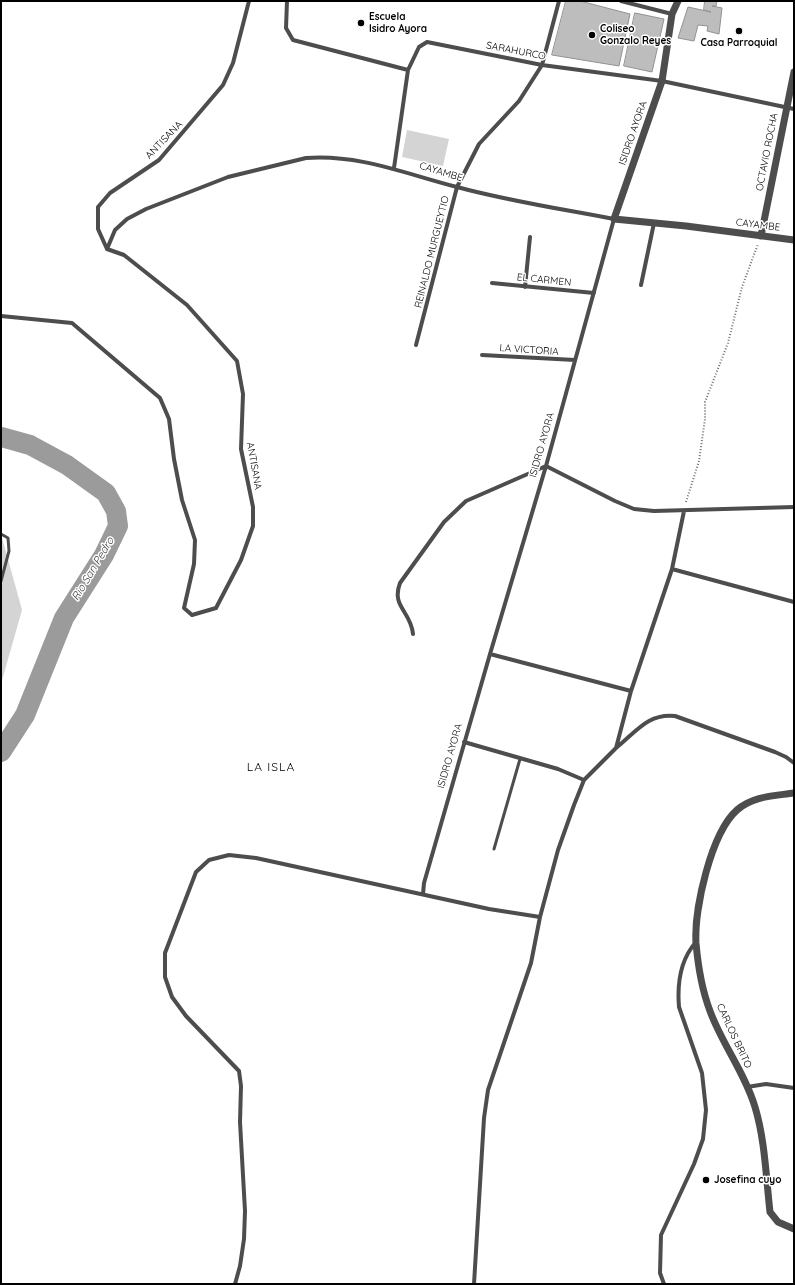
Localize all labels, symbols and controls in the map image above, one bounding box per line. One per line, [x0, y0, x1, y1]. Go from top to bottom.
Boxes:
place label: Escuela Isidro Ayora [369, 11, 427, 34]
marker: Escuela Isidro Ayora [356, 18, 366, 28]
place label: Coliseo Gonzalo Reyes [600, 23, 671, 46]
marker: Casa Parroquial [734, 26, 744, 36]
marker: Coliseo Gonzalo Reyes [587, 30, 597, 40]
place label: Casa Parroquial [701, 37, 777, 49]
street label: SARAHURCO [485, 39, 547, 63]
street label: ISIDRO AYORA [616, 99, 650, 167]
street label: OCTAVIO ROCHA [754, 112, 780, 192]
street label: ANTISANA [143, 119, 185, 161]
street label: CAYAMBE [418, 160, 464, 184]
street label: REINALDO MURGUEYTIO [412, 195, 452, 309]
street label: CAYAMBE [735, 216, 781, 234]
street label: EL CARMEN [516, 271, 572, 289]
street label: LA VICTORIA [499, 342, 559, 358]
street label: ISIDRO AYORA [527, 411, 557, 479]
street label: ANTISANA [244, 441, 264, 491]
water label: Rio San Pedro [69, 535, 117, 603]
street label: ISIDRO AYORA [435, 722, 465, 790]
district label: LA ISLA [247, 760, 295, 774]
street label: CARLOS BRITO [714, 1002, 754, 1070]
place label: Josefina cuyo [714, 1174, 781, 1186]
marker: Josefina cuyo [701, 1175, 711, 1185]

